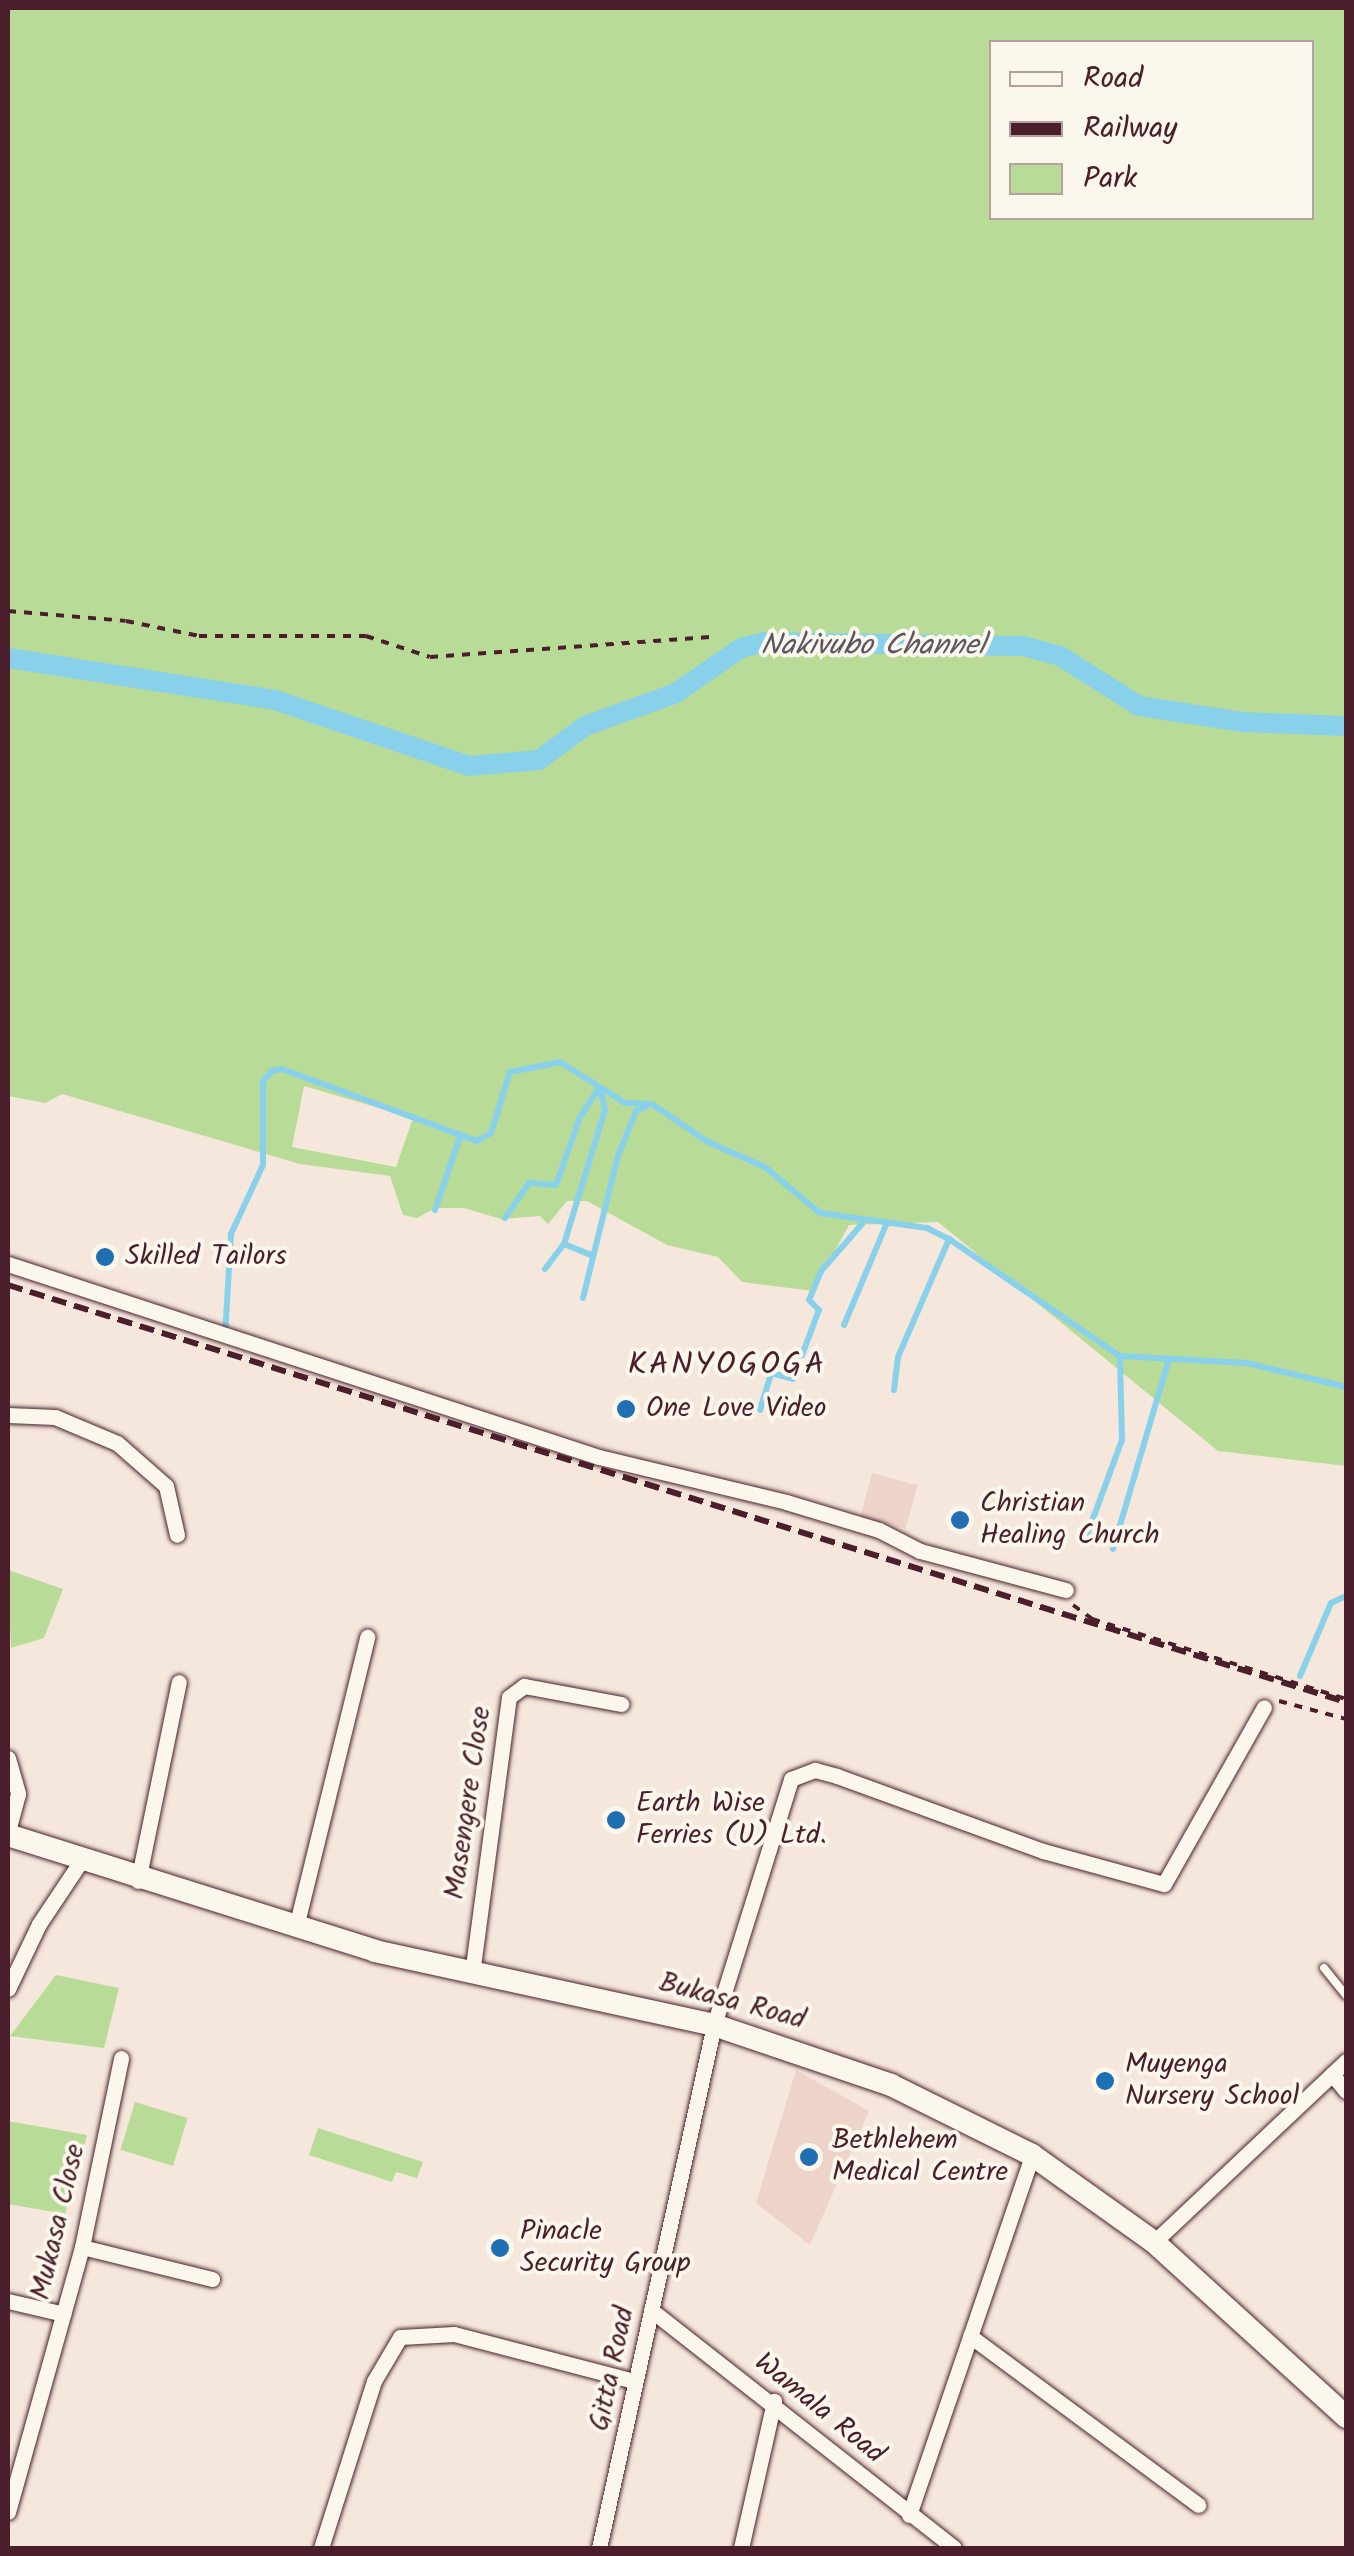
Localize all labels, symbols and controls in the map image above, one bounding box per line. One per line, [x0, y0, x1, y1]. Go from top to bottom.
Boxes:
legend [989, 40, 1314, 220]
text: Road [1083, 55, 1143, 103]
text: Railway [1083, 105, 1177, 153]
text: Park [1083, 155, 1137, 203]
water label: Nakivubo Channel [761, 628, 985, 664]
place label: Skilled Tailors [125, 1240, 287, 1274]
marker: Skilled Tailors [94, 1246, 116, 1268]
district label: KANYOGOGA [628, 1347, 826, 1385]
place label: One Love Video [646, 1392, 826, 1426]
marker: One Love Video [615, 1398, 637, 1420]
place label: Christian Healing Church [980, 1487, 1159, 1553]
marker: Christian Healing Church [949, 1509, 971, 1531]
street label: Masengere Close [439, 1704, 499, 1902]
place label: Earth Wise Ferries (U) Ltd. [636, 1787, 827, 1853]
marker: Earth Wise Ferries (U) Ltd. [605, 1809, 627, 1831]
street label: Bukasa Road [655, 1966, 809, 2038]
place label: Muyenga Nursery School [1125, 2048, 1299, 2114]
marker: Muyenga Nursery School [1094, 2070, 1116, 2092]
place label: Bethlehem Medical Centre [832, 2124, 1008, 2190]
street label: Mukasa Close [25, 2141, 93, 2303]
marker: Bethlehem Medical Centre [796, 2144, 822, 2170]
place label: Pinacle Security Group [520, 2215, 690, 2281]
marker: Pinacle Security Group [489, 2237, 511, 2259]
street label: Gitta Road [583, 2304, 643, 2434]
street label: Wamala Road [747, 2346, 891, 2472]

